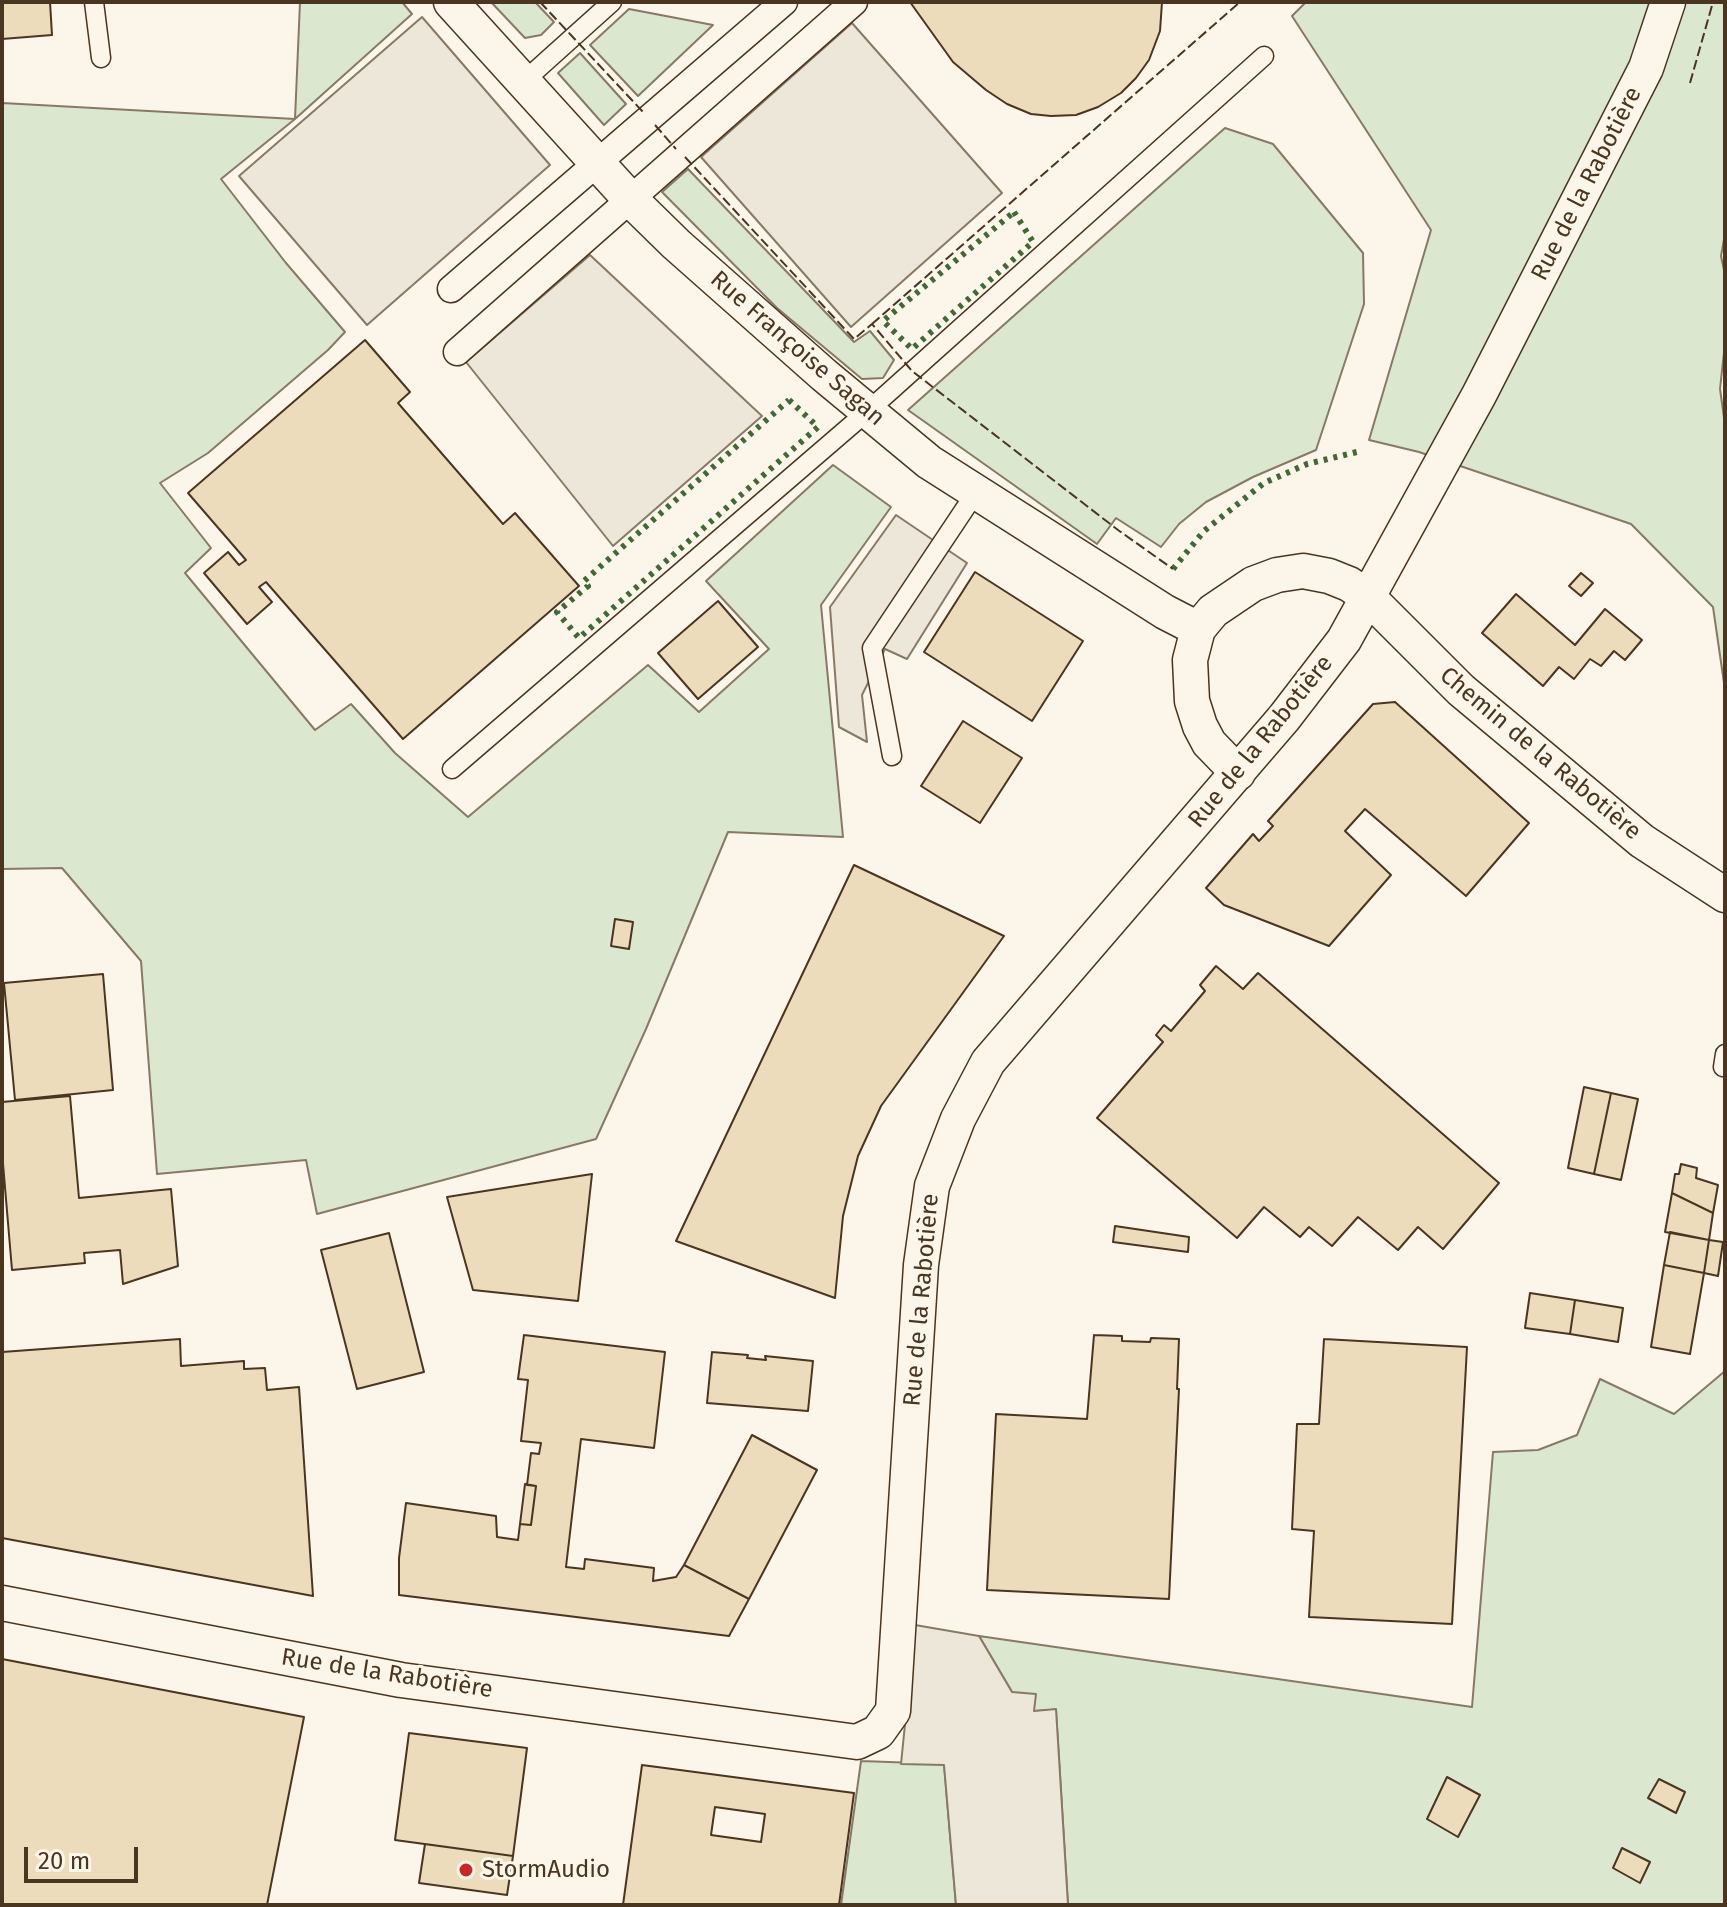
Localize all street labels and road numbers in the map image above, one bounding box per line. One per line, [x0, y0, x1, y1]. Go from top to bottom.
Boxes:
street label: Rue de la Rabotière [1526, 82, 1648, 286]
street label: Rue Françoise Sagan [704, 265, 890, 433]
street label: Rue de la Rabotière [1183, 650, 1339, 834]
street label: Chemin de la Rabotière [1433, 661, 1647, 847]
street label: Rue de la Rabotière [898, 1192, 946, 1408]
street label: Rue de la Rabotière [279, 1643, 495, 1705]

